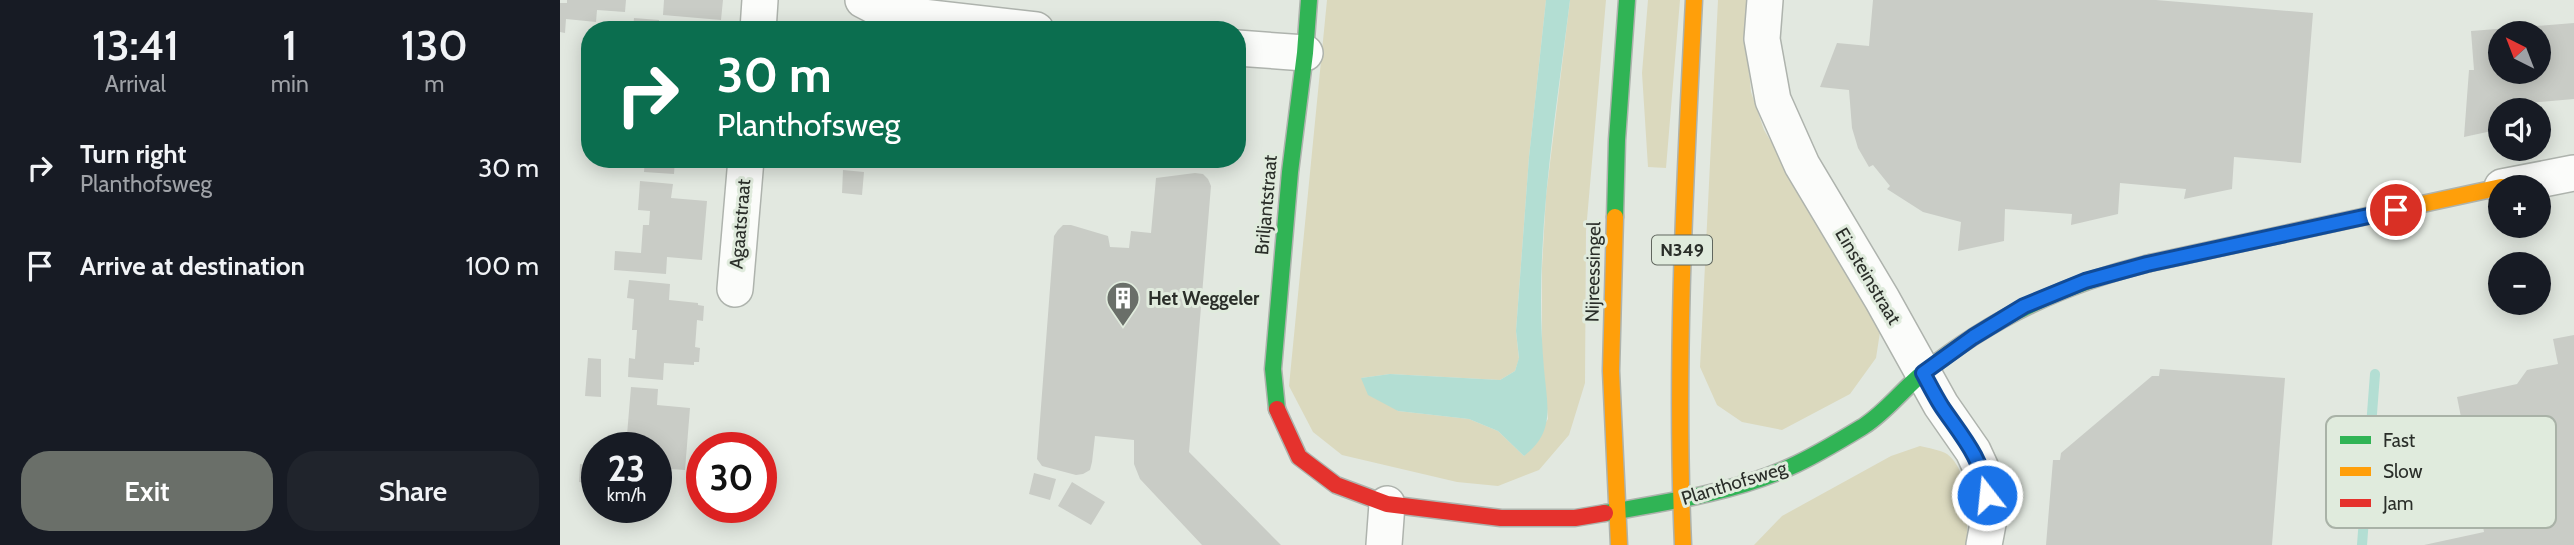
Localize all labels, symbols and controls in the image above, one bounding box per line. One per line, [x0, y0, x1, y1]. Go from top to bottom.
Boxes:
text: 13:41 [92, 19, 179, 71]
text: 1 [282, 19, 297, 71]
text: 130 [401, 19, 468, 71]
north arrow [2488, 21, 2552, 84]
map controls [2488, 21, 2551, 315]
text: 30 m [717, 45, 832, 104]
icon: right [602, 49, 693, 140]
text: Arrival [105, 70, 166, 98]
text: min [271, 70, 309, 98]
text: m [424, 70, 444, 98]
button: sound [2488, 98, 2551, 161]
text: Planthofsweg [717, 105, 900, 144]
text: Turn right [80, 138, 186, 170]
icon: right [21, 149, 59, 187]
text: 30 m [478, 152, 539, 184]
street label: Briljantstraat [1250, 153, 1282, 256]
text: Planthofsweg [80, 170, 212, 198]
button: + [2488, 175, 2551, 238]
street label: Agaatstraat [725, 178, 755, 270]
pin [2366, 180, 2426, 240]
icon: arrive [2377, 191, 2415, 229]
street label: Nijreessingel [1581, 221, 1605, 322]
street label: Einsteinstraat [1830, 223, 1906, 329]
road number: N349 [1652, 236, 1712, 264]
icon: arrive [21, 247, 59, 285]
text: Arrive at destination [80, 250, 305, 282]
text: 100 m [466, 250, 539, 282]
button: − [2488, 252, 2551, 315]
building icon: Het Weggeler [1104, 279, 1142, 328]
place label: Het Weggeler [1148, 287, 1260, 310]
legend [2326, 416, 2556, 528]
text: Fast [2383, 429, 2416, 452]
speed limit sign: 30 [686, 432, 777, 523]
text: 23 [608, 447, 645, 490]
button: Exit [21, 451, 273, 531]
button: Share [287, 451, 539, 531]
street label: Planthofsweg [1679, 456, 1790, 510]
position arrow [1950, 458, 2024, 532]
text: Slow [2383, 460, 2423, 483]
text: km/h [607, 484, 646, 506]
text: Jam [2382, 492, 2413, 515]

